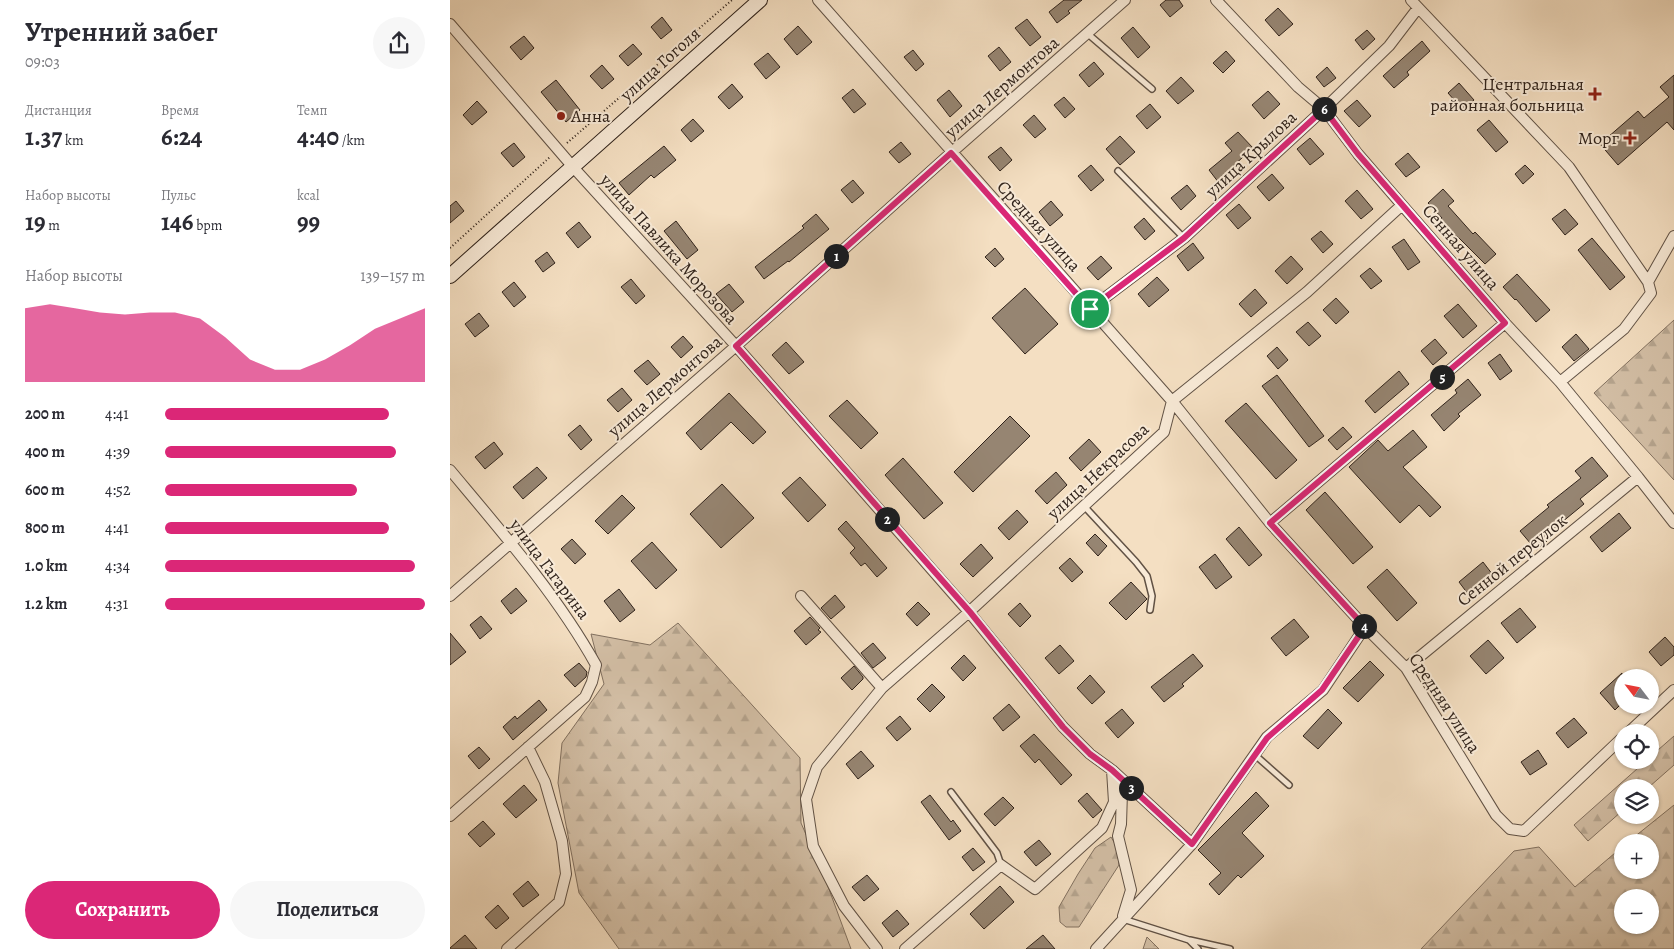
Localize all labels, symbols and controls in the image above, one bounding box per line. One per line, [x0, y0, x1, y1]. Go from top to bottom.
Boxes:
text: Утренний забег [25, 13, 218, 51]
button: share [373, 17, 425, 69]
street label: улица Гоголя [614, 21, 705, 107]
street label: улица Лермонтова [939, 30, 1065, 144]
text: 09:03 [25, 51, 60, 73]
place label: Центральная районная больница [1430, 72, 1585, 117]
marker: Центральная районная больница [1588, 87, 1602, 101]
pin: 6 [1312, 96, 1336, 122]
text: 6 [1321, 100, 1328, 119]
text: Дистанция [25, 101, 92, 120]
text: Время [161, 101, 199, 120]
text: Темп [297, 101, 328, 120]
place label: Анна [570, 104, 611, 128]
street label: улица Крылова [1199, 105, 1302, 203]
marker: Анна [555, 110, 567, 122]
text: 1.37 [25, 120, 62, 154]
text: 6:24 [161, 120, 202, 154]
text: 4:40 [297, 120, 339, 154]
place label: Морг [1578, 126, 1619, 150]
text: km [62, 131, 84, 150]
text: /km [339, 131, 365, 150]
marker: Морг [1623, 131, 1637, 145]
street label: улица Павлика Морозова [594, 168, 744, 330]
street label: Средняя улица [992, 175, 1087, 277]
text: Набор высоты [25, 186, 111, 205]
text: Пульс [161, 186, 196, 205]
text: kcal [297, 186, 319, 205]
street label: Сенная улица [1417, 199, 1505, 296]
text: 19 [25, 205, 46, 239]
text: 146 [161, 205, 193, 239]
text: 99 [297, 205, 320, 239]
text: m [46, 216, 60, 235]
text: bpm [193, 216, 222, 235]
pin: 1 [824, 244, 848, 268]
text: 1 [834, 247, 839, 266]
text: Набор высоты [25, 265, 123, 287]
text: 139–157 m [360, 265, 425, 287]
pin [1069, 288, 1111, 330]
icon: arrive [1076, 295, 1104, 323]
street label: улица Лермонтова [602, 329, 728, 443]
pin: 5 [1430, 364, 1454, 390]
text: 5 [1440, 368, 1445, 387]
text: 200 m [25, 403, 65, 425]
text: 4:41 [105, 403, 129, 425]
street label: улица Некрасова [1041, 417, 1155, 525]
text: 400 m [25, 441, 65, 463]
text: 4:39 [105, 441, 130, 463]
text: 600 m [25, 479, 65, 501]
text: 4:52 [105, 479, 131, 501]
pin: 2 [874, 506, 900, 532]
street label: Сенной переулок [1452, 508, 1572, 612]
text: 2 [884, 510, 891, 529]
street label: улица Гагарина [504, 513, 596, 625]
text: 800 m [25, 517, 65, 539]
text: 4:41 [105, 517, 129, 539]
text: 1.0 km [25, 555, 68, 577]
text: 4:34 [105, 555, 130, 577]
text: 1.2 km [25, 593, 67, 615]
text: 4:31 [105, 593, 128, 615]
pin: 4 [1352, 614, 1376, 638]
text: 4 [1361, 617, 1368, 636]
street label: Средняя улица [1404, 648, 1487, 758]
north arrow [1614, 669, 1659, 714]
map controls [1614, 669, 1659, 934]
button: locate [1614, 724, 1659, 769]
pin: 3 [1118, 776, 1144, 800]
text: 3 [1128, 779, 1135, 798]
button: layers [1614, 779, 1659, 824]
button: + [1614, 834, 1659, 879]
button: Сохранить [25, 881, 220, 939]
button: Поделиться [230, 881, 425, 939]
button: − [1614, 889, 1659, 934]

